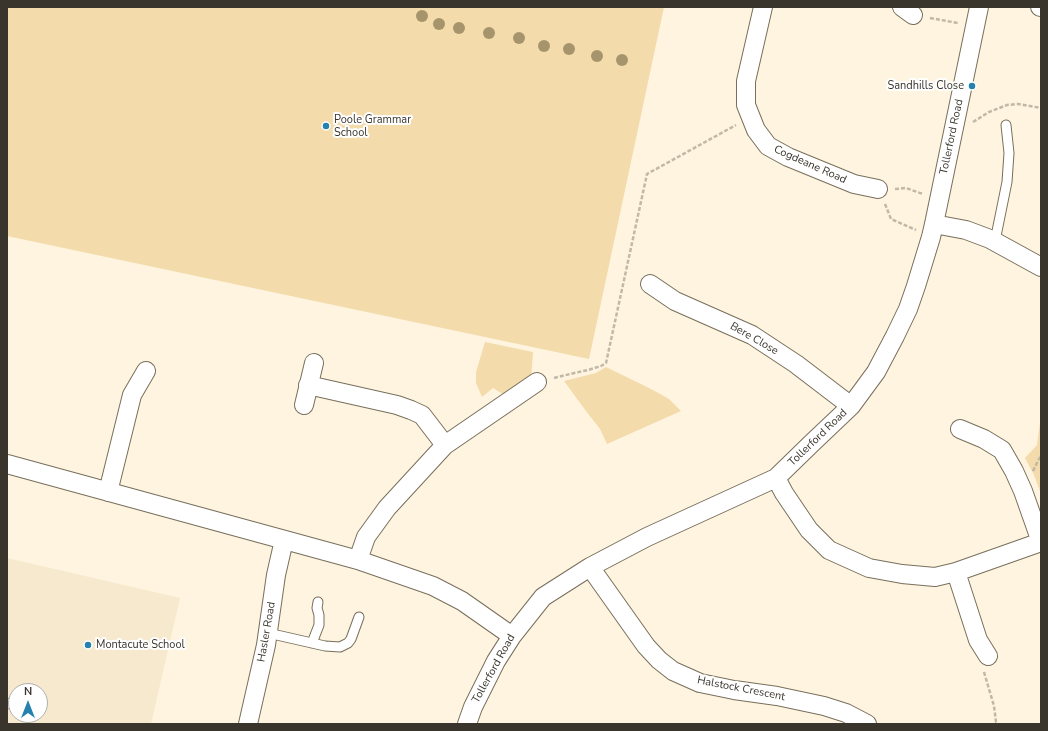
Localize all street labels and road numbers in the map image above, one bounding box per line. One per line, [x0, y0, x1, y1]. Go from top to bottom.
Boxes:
street label: Tollerford Road [938, 98, 966, 176]
street label: Cogdeane Road [772, 143, 848, 187]
street label: Bere Close [727, 320, 781, 358]
street label: Tollerford Road [786, 407, 850, 469]
street label: Hasler Road [255, 601, 279, 663]
street label: Tollerford Road [470, 632, 518, 706]
street label: Halstock Crescent [696, 674, 786, 704]

